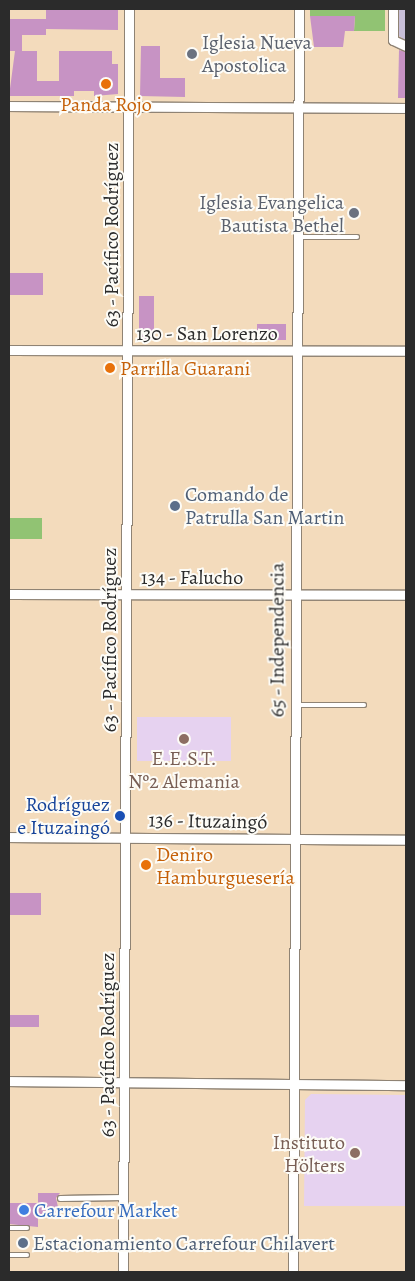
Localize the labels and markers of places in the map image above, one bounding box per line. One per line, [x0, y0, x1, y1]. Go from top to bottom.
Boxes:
place label: Iglesia Nueva Apostolica [202, 30, 312, 77]
marker: Iglesia Nueva Apostolica [186, 48, 198, 60]
marker: Panda Rojo [100, 78, 112, 90]
place label: Panda Rojo [60, 92, 152, 116]
place label: Iglesia Evangelica Bautista Bethel [199, 190, 344, 237]
marker: Iglesia Evangelica Bautista Bethel [348, 207, 360, 219]
place label: Parrilla Guarani [120, 356, 250, 380]
marker: Parrilla Guarani [104, 362, 116, 374]
place label: Comando de Patrulla San Martin [185, 482, 344, 529]
marker: Comando de Patrulla San Martin [169, 500, 181, 512]
marker: E.E.S.T. Nº2 Alemania [178, 733, 190, 745]
place label: E.E.S.T. Nº2 Alemania [128, 747, 240, 794]
place label: Rodríguez e Ituzaingó [17, 792, 110, 839]
marker: Rodríguez e Ituzaingó [114, 810, 126, 822]
place label: Deniro Hamburguesería [156, 842, 295, 889]
marker: Deniro Hamburguesería [140, 859, 152, 871]
place label: Instituto Hölters [273, 1130, 345, 1177]
marker: Instituto Hölters [349, 1147, 361, 1159]
place label: Carrefour Market [34, 1198, 177, 1222]
marker: Carrefour Market [18, 1204, 30, 1216]
place label: Estacionamiento Carrefour Chilavert [33, 1231, 335, 1255]
marker: Estacionamiento Carrefour Chilavert [17, 1237, 29, 1249]

